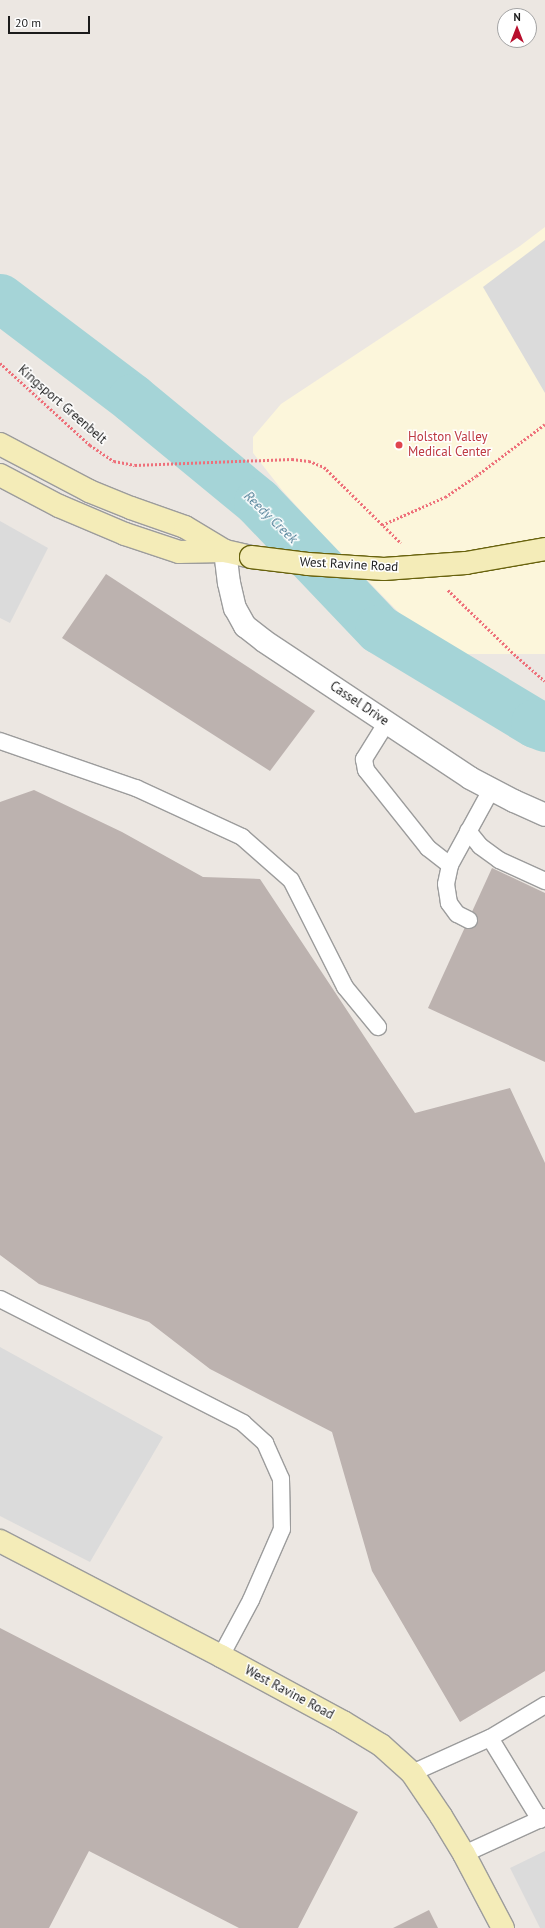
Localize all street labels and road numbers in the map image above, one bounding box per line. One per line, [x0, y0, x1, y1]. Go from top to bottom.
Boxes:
street label: Kingsport Greenbelt [15, 362, 109, 448]
street label: West Ravine Road [299, 555, 399, 575]
street label: Cassel Drive [327, 679, 391, 729]
street label: West Ravine Road [242, 1663, 336, 1723]

